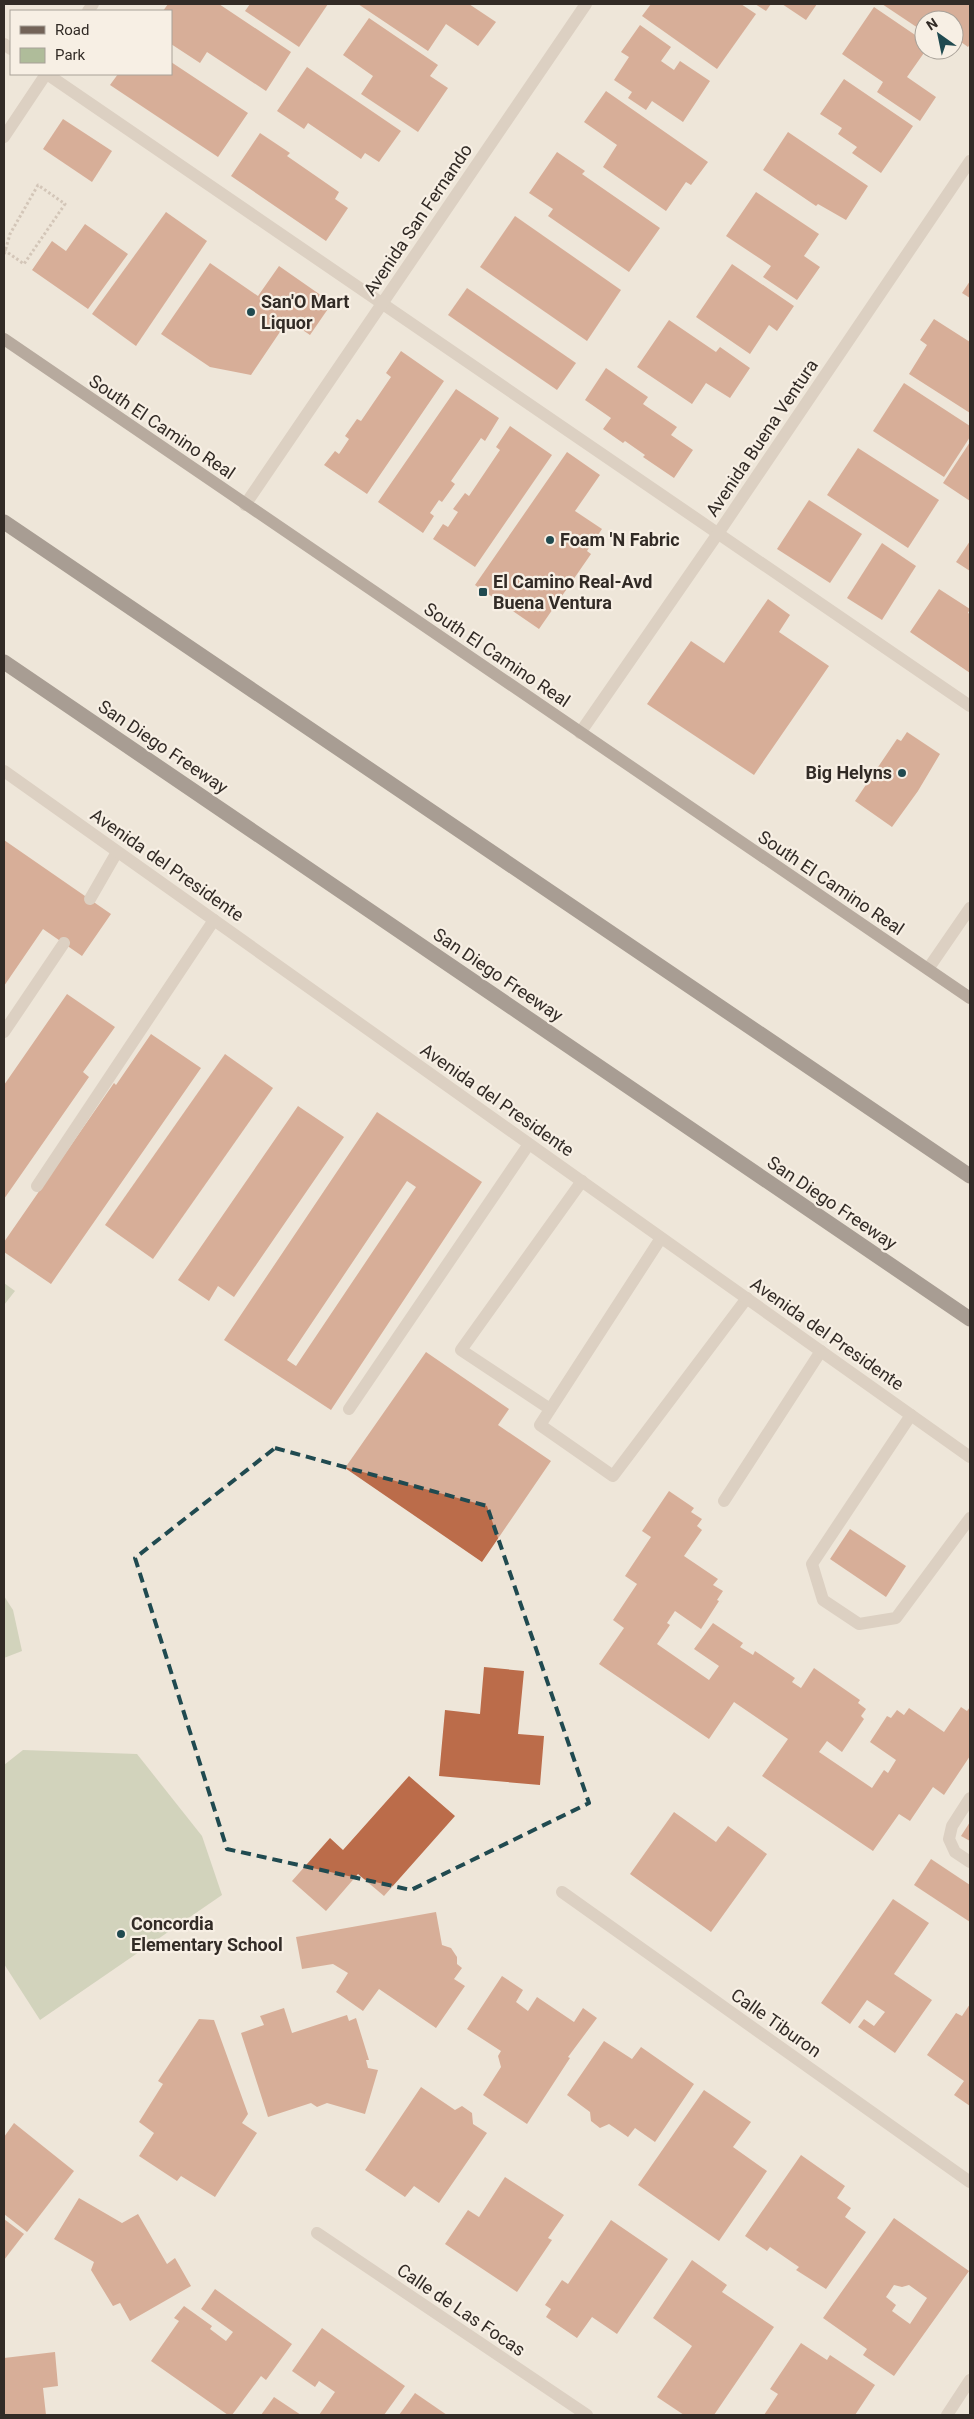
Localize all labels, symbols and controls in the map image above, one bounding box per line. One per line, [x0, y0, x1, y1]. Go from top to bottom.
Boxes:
legend [10, 10, 172, 75]
north arrow [914, 10, 964, 60]
text: N [923, 15, 940, 34]
text: Road [55, 21, 89, 39]
text: Park [55, 46, 86, 64]
street label: Avenida San Fernando [359, 140, 476, 300]
place label: San'O Mart Liquor [261, 291, 349, 333]
marker: San'O Mart Liquor [245, 306, 257, 318]
street label: Avenida Buena Ventura [701, 355, 822, 520]
street label: South El Camino Real [85, 370, 239, 483]
place label: Foam 'N Fabric [560, 529, 680, 550]
marker: Foam 'N Fabric [544, 534, 556, 546]
place label: El Camino Real-Avd Buena Ventura [493, 571, 652, 613]
marker: El Camino Real-Avd Buena Ventura [477, 586, 489, 598]
street label: South El Camino Real [420, 598, 574, 711]
street label: San Diego Freeway [94, 695, 233, 798]
place label: Big Helyns [805, 762, 892, 783]
marker: Big Helyns [896, 767, 908, 779]
street label: Avenida del Presidente [87, 804, 248, 925]
street label: South El Camino Real [754, 826, 908, 939]
street label: San Diego Freeway [429, 923, 568, 1026]
street label: Avenida del Presidente [417, 1039, 578, 1160]
street label: San Diego Freeway [763, 1151, 902, 1254]
street label: Avenida del Presidente [747, 1273, 908, 1394]
place label: Concordia Elementary School [131, 1913, 283, 1955]
marker: Concordia Elementary School [115, 1928, 127, 1940]
street label: Calle Tiburon [727, 1984, 825, 2061]
street label: Calle de Las Focas [393, 2259, 529, 2360]

